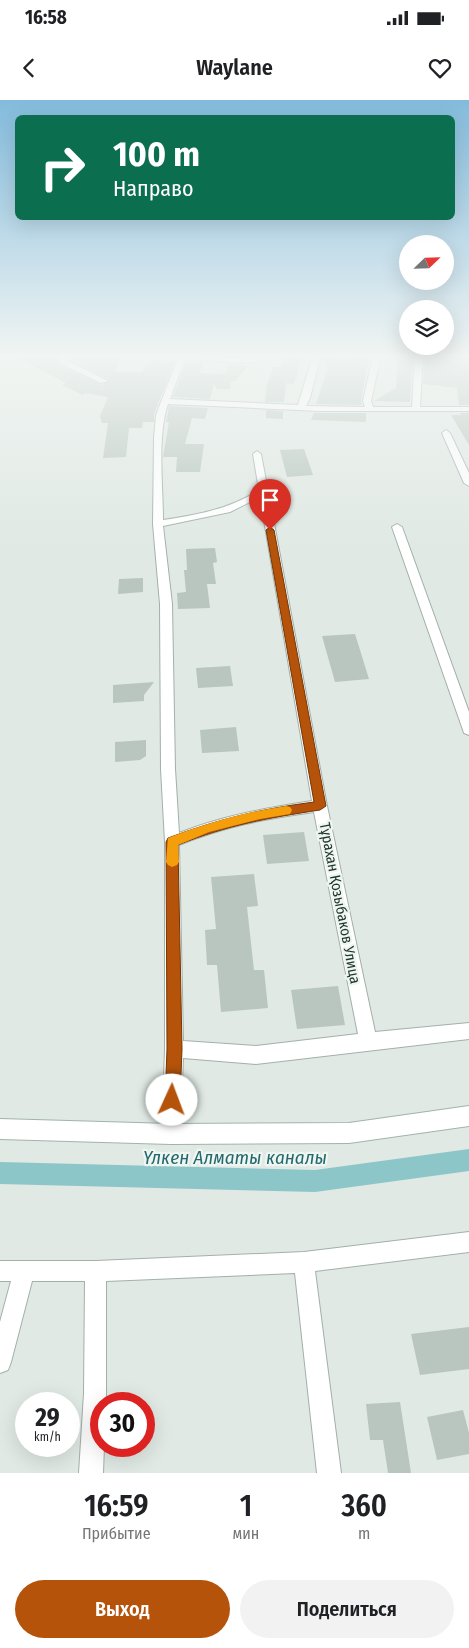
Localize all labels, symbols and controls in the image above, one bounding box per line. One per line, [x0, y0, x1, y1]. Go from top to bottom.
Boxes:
text: 16:58 [25, 6, 67, 29]
icon: back [15, 54, 43, 82]
text: Waylane [196, 54, 273, 81]
icon: heart [426, 54, 454, 82]
text: 100 m [113, 133, 200, 175]
icon: right [30, 135, 95, 200]
text: Направо [113, 175, 194, 202]
north arrow [399, 235, 454, 290]
map controls [399, 235, 454, 355]
button: layers [399, 300, 454, 355]
pin [249, 479, 291, 530]
icon: arrive [256, 486, 284, 514]
street label: Тұрахан Қозыбаков Улица [316, 821, 364, 985]
position arrow [145, 1073, 197, 1125]
water label: Үлкен Алматы каналы [143, 1146, 327, 1169]
speed limit sign: 30 [90, 1392, 155, 1457]
text: 29 [35, 1403, 60, 1433]
text: km/h [34, 1430, 61, 1444]
text: 16:59 [84, 1488, 148, 1524]
text: 1 [240, 1488, 252, 1524]
text: 360 [341, 1488, 387, 1524]
text: Прибытие [82, 1524, 151, 1543]
text: мин [233, 1524, 259, 1543]
text: m [358, 1524, 370, 1543]
button: Выход [15, 1580, 230, 1638]
button: Поделиться [240, 1580, 454, 1638]

